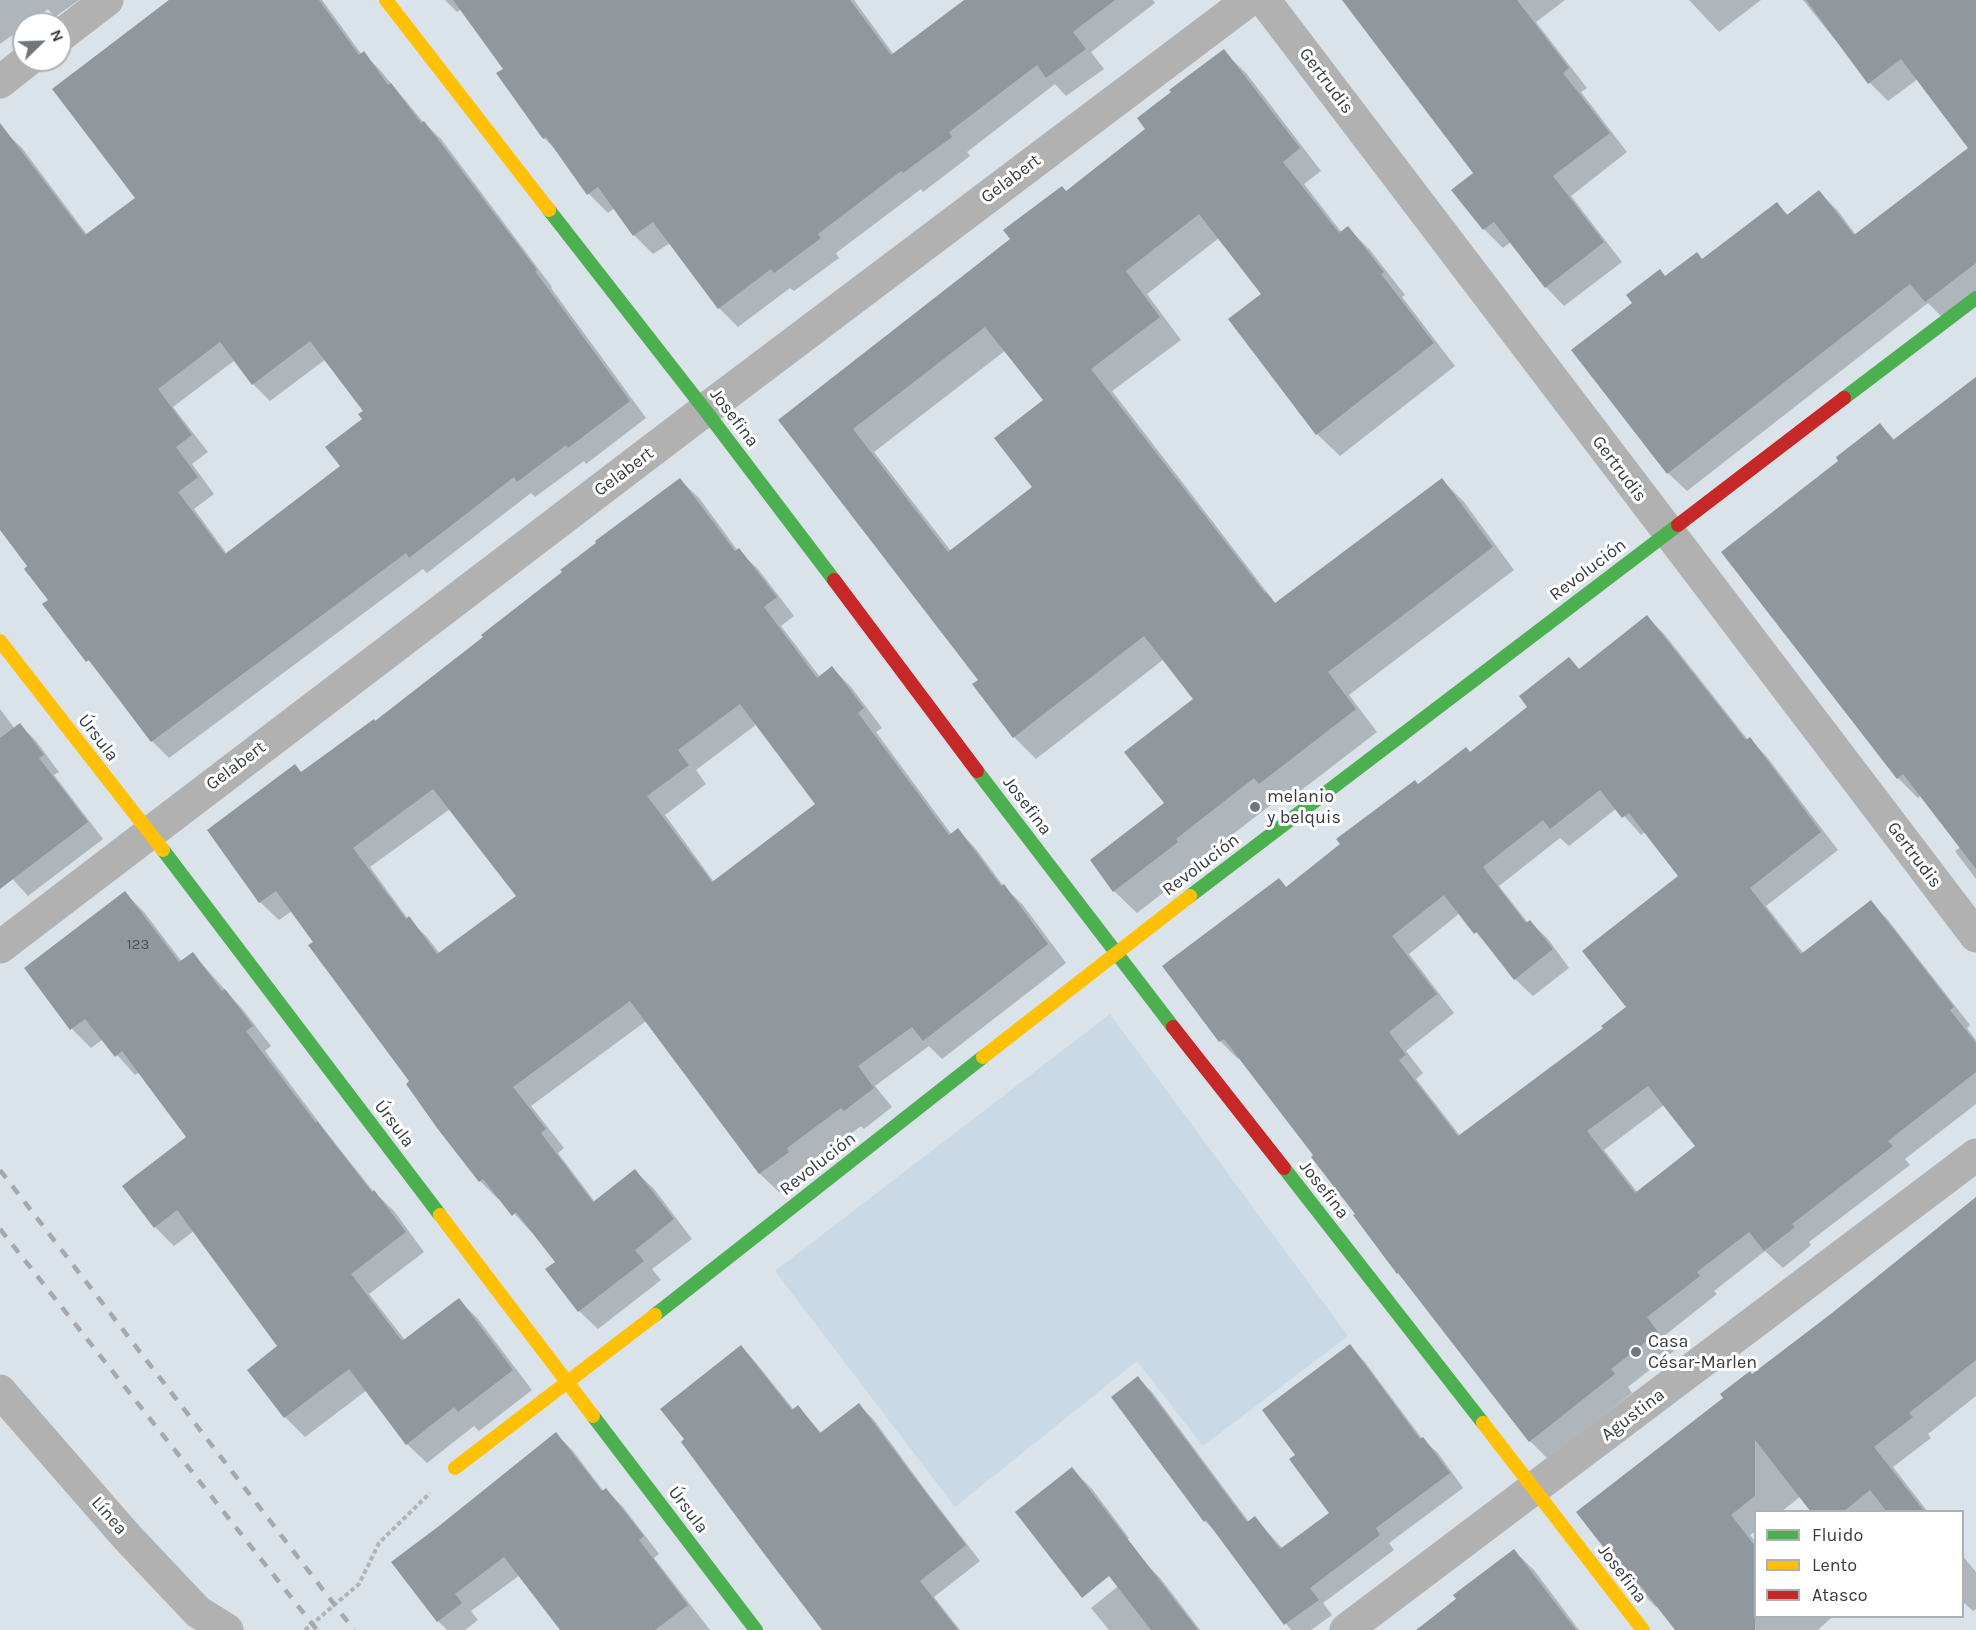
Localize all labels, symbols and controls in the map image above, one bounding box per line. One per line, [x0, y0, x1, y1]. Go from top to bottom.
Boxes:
north arrow [12, 12, 72, 72]
text: N [46, 27, 68, 45]
street label: Gertrudis [1294, 44, 1358, 118]
street label: Gelabert [977, 150, 1045, 208]
street label: Josefina [705, 384, 763, 452]
street label: Gertrudis [1587, 432, 1651, 506]
street label: Gelabert [590, 443, 658, 501]
street label: Revolución [1545, 534, 1631, 606]
street label: Úrsula [73, 710, 123, 766]
street label: Gelabert [202, 737, 270, 795]
street label: Josefina [998, 772, 1056, 840]
place label: melanio y belquis [1267, 786, 1341, 828]
marker: melanio y belquis [1248, 800, 1262, 814]
street label: Gertrudis [1882, 818, 1946, 892]
street label: Revolución [1158, 829, 1244, 901]
house number: 123 [127, 936, 149, 954]
street label: Úrsula [369, 1096, 419, 1152]
street label: Revolución [776, 1128, 860, 1200]
street label: Josefina [1295, 1157, 1353, 1223]
place label: Casa César-Marlen [1648, 1331, 1757, 1374]
marker: Casa César-Marlen [1629, 1345, 1643, 1359]
street label: Agustina [1597, 1384, 1669, 1446]
street label: Úrsula [663, 1482, 713, 1538]
street label: Línea [86, 1492, 132, 1540]
legend [1754, 1510, 1964, 1618]
text: Fluido [1812, 1524, 1863, 1546]
street label: Josefina [1593, 1540, 1651, 1608]
text: Lento [1812, 1554, 1857, 1576]
text: Atasco [1812, 1584, 1868, 1606]

